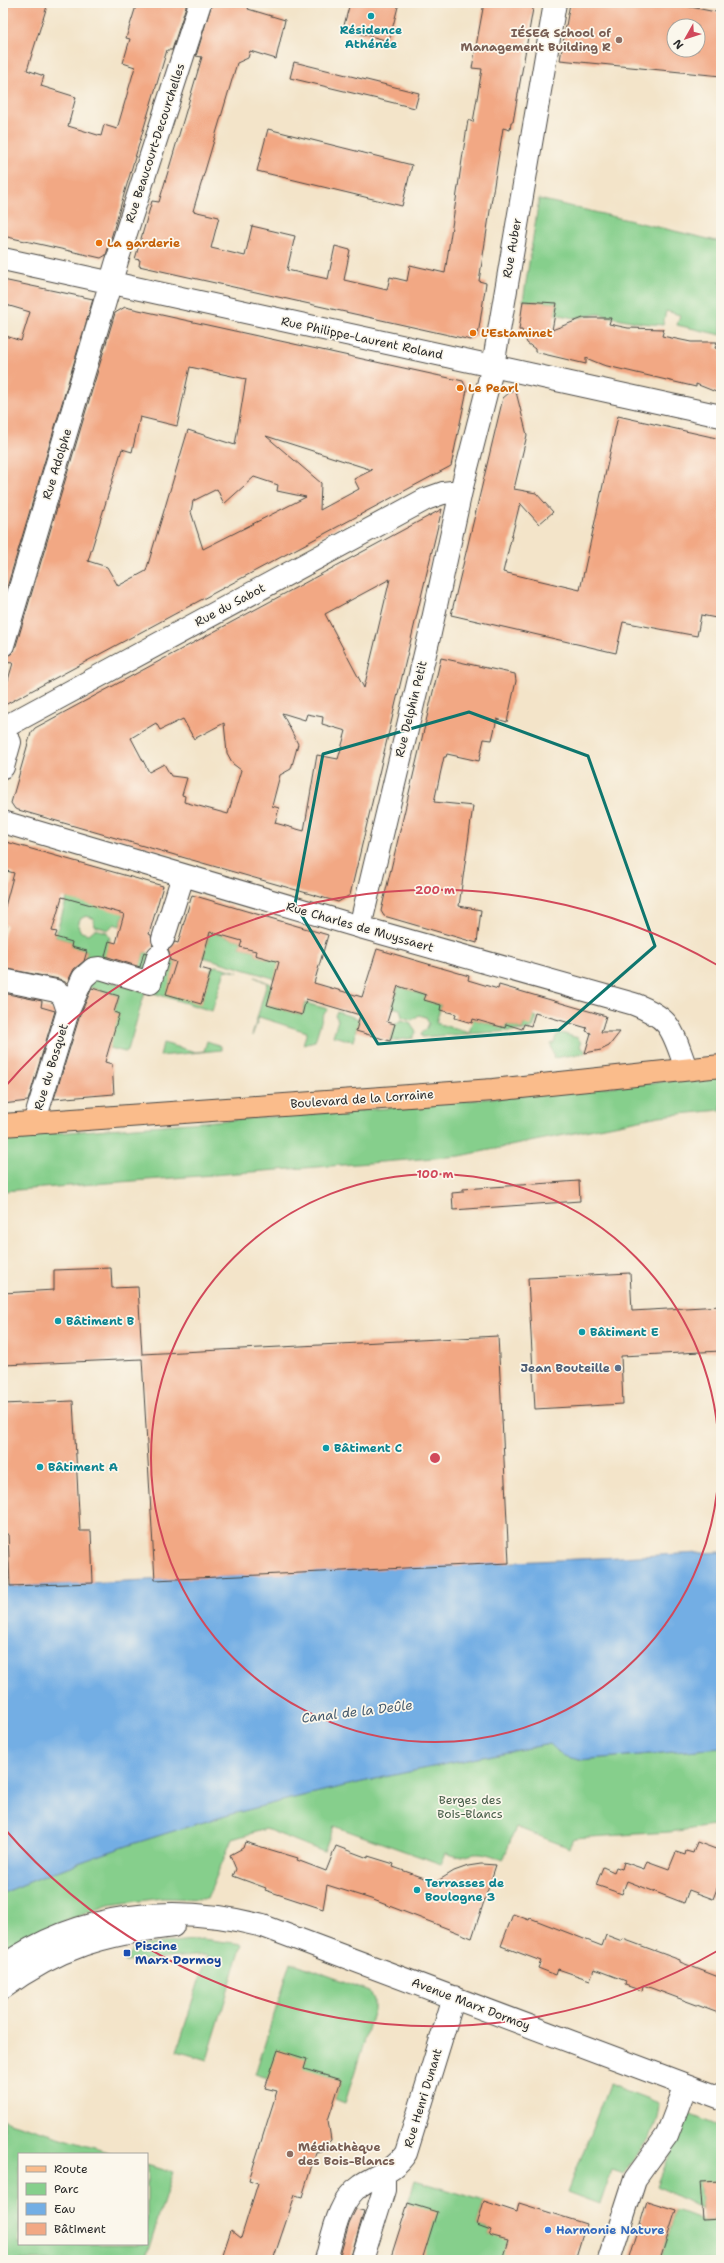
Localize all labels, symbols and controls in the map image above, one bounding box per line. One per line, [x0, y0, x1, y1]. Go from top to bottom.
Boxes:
marker: Résidence Athénée [366, 11, 376, 21]
north arrow [666, 18, 706, 58]
place label: Résidence Athénée [340, 22, 402, 52]
place label: IÉSEG School of Management Building R [461, 25, 611, 55]
marker: IÉSEG School of Management Building R [614, 35, 624, 45]
text: N [670, 36, 687, 52]
street label: Rue Beaucourt-Decourchelles [122, 61, 188, 225]
street label: Rue Auber [499, 216, 525, 279]
place label: La garderie [107, 235, 180, 251]
marker: La garderie [94, 238, 104, 248]
street label: Rue Philippe-Laurent Roland [280, 313, 445, 363]
place label: L'Estaminet [481, 325, 553, 341]
marker: L'Estaminet [468, 328, 478, 338]
place label: Le Pearl [468, 380, 519, 396]
marker: Le Pearl [455, 383, 465, 393]
street label: Rue Adolphe [39, 426, 75, 502]
street label: Rue du Sabot [192, 580, 268, 630]
street label: Rue Delphin Petit [391, 659, 431, 759]
text: 200 m [415, 882, 455, 898]
street label: Rue Charles de Muyssaert [284, 898, 436, 956]
street label: Rue du Bosquet [30, 1022, 72, 1112]
street label: Boulevard de la Lorraine [290, 1086, 434, 1112]
text: 100 m [417, 1166, 454, 1182]
place label: Bâtiment B [66, 1313, 135, 1329]
marker: Bâtiment B [53, 1316, 63, 1326]
place label: Bâtiment E [590, 1324, 659, 1340]
marker: Bâtiment E [577, 1327, 587, 1337]
place label: Jean Bouteille [521, 1360, 610, 1376]
marker: Jean Bouteille [613, 1363, 623, 1373]
place label: Bâtiment C [334, 1440, 402, 1456]
marker: Bâtiment C [321, 1443, 331, 1453]
centre of rings [428, 1451, 442, 1465]
place label: Bâtiment A [48, 1459, 118, 1475]
marker: Bâtiment A [35, 1462, 45, 1472]
water label: Canal de la Deûle [301, 1696, 414, 1727]
park label: Berges des Bois-Blancs [437, 1792, 503, 1822]
place label: Terrasses de Boulogne 3 [425, 1875, 504, 1905]
marker: Terrasses de Boulogne 3 [412, 1885, 422, 1895]
place label: Piscine Marx Dormoy [135, 1938, 221, 1968]
marker: Piscine Marx Dormoy [122, 1948, 132, 1958]
street label: Avenue Marx Dormoy [409, 1974, 533, 2034]
street label: Rue Henri Dunant [400, 2046, 446, 2150]
place label: Médiathèque des Bois-Blancs [298, 2139, 395, 2169]
marker: Médiathèque des Bois-Blancs [285, 2149, 295, 2159]
legend [18, 2153, 148, 2245]
text: Route [54, 2161, 88, 2177]
text: Parc [54, 2181, 79, 2197]
text: Eau [54, 2201, 76, 2217]
text: Bâtiment [54, 2221, 106, 2237]
place label: Harmonie Nature [556, 2222, 664, 2238]
marker: Harmonie Nature [543, 2225, 553, 2235]

